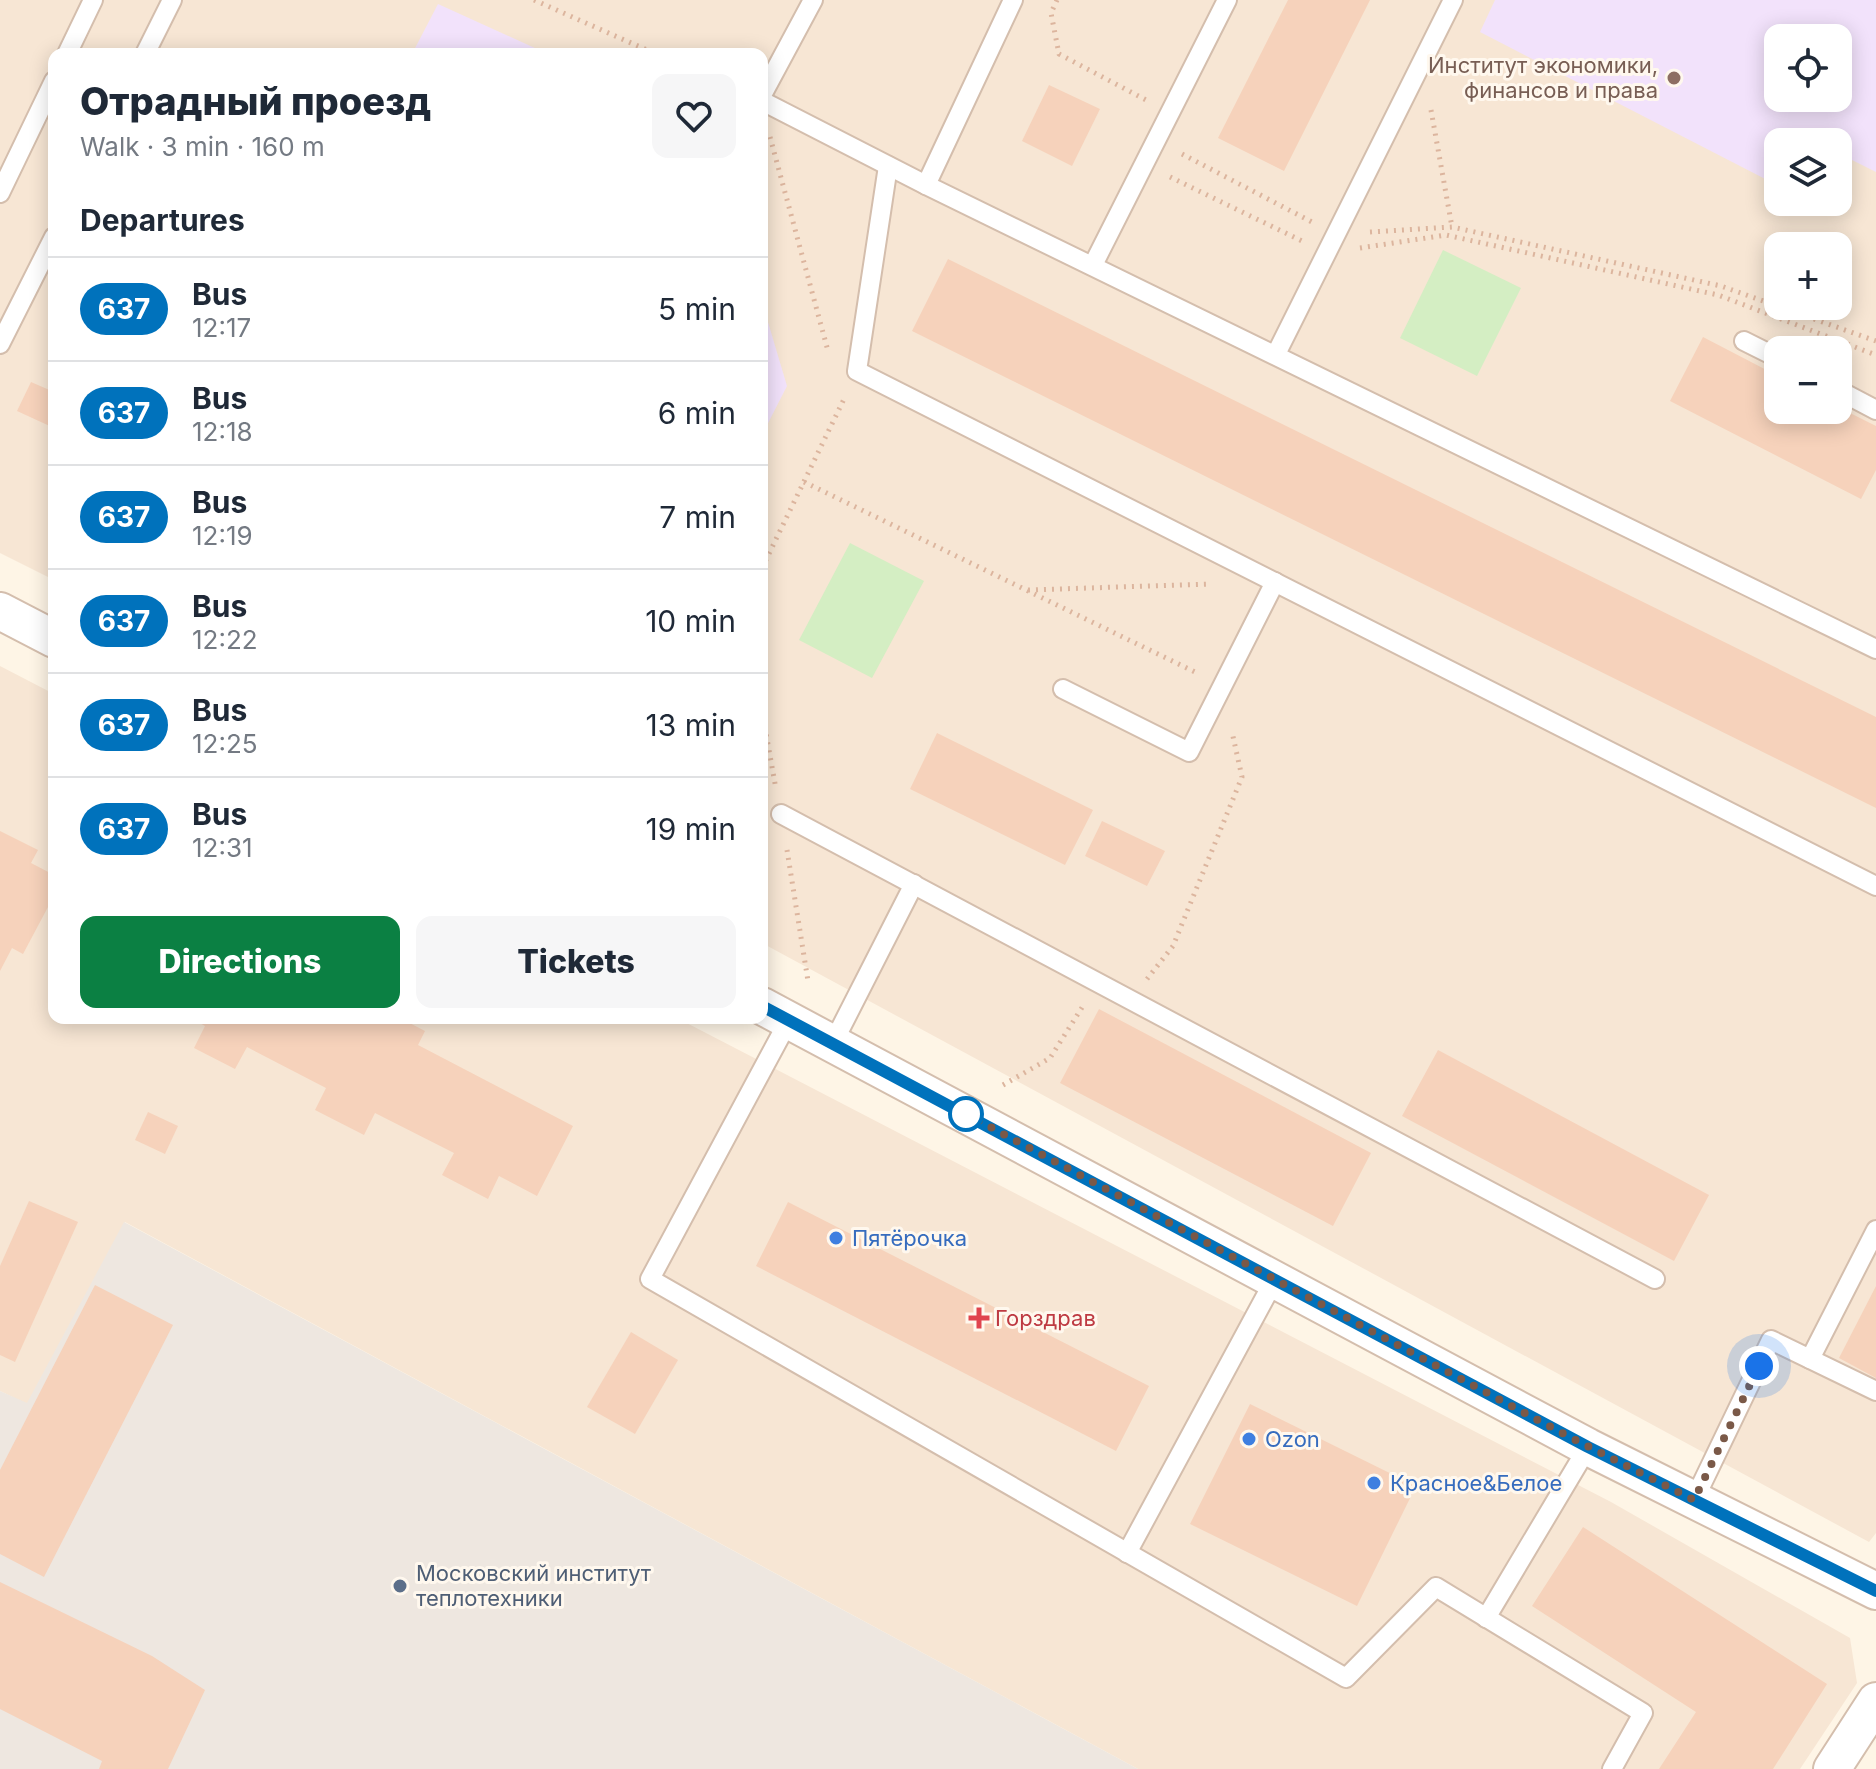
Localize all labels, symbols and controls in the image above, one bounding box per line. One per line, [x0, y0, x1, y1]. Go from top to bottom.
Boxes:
map controls [1764, 24, 1852, 424]
button: locate [1764, 24, 1852, 112]
place label: Институт экономики, финансов и права [1428, 52, 1658, 103]
marker: Институт экономики, финансов и права [1665, 69, 1683, 87]
button: heart [652, 74, 736, 158]
text: Отрадный проезд [80, 78, 431, 124]
button: layers [1764, 128, 1852, 216]
text: Walk · 3 min · 160 m [80, 131, 325, 162]
text: Departures [80, 202, 245, 238]
button: + [1764, 232, 1852, 320]
text: Bus [192, 276, 247, 312]
text: 5 min [658, 291, 736, 327]
text: 637 [98, 292, 150, 326]
text: 12:17 [192, 312, 251, 343]
button: − [1764, 336, 1852, 424]
text: Bus [192, 380, 247, 416]
text: 6 min [658, 395, 736, 431]
text: 637 [98, 396, 150, 430]
text: 12:18 [192, 416, 253, 447]
text: Bus [192, 484, 247, 520]
text: 7 min [659, 499, 736, 535]
text: 637 [98, 500, 150, 534]
text: 12:19 [192, 520, 253, 551]
text: Bus [192, 588, 247, 624]
text: 10 min [645, 603, 736, 639]
text: 637 [98, 604, 150, 638]
text: 12:22 [192, 624, 258, 655]
text: Bus [192, 692, 247, 728]
text: 13 min [646, 707, 736, 743]
text: 637 [98, 708, 150, 742]
text: 12:25 [192, 728, 258, 759]
text: Bus [192, 796, 247, 832]
text: 19 min [645, 811, 736, 847]
text: 637 [98, 812, 150, 846]
text: 12:31 [192, 832, 253, 863]
button: Directions [80, 916, 400, 1008]
button: Tickets [416, 916, 736, 1008]
unlabelled marker [949, 1097, 983, 1131]
place label: Пятёрочка [852, 1225, 967, 1251]
marker: Пятёрочка [827, 1229, 845, 1247]
place label: Горздрав [995, 1305, 1096, 1331]
marker: Горздрав [970, 1309, 988, 1327]
your location [1739, 1346, 1779, 1386]
place label: Ozon [1265, 1426, 1320, 1452]
marker: Ozon [1240, 1430, 1258, 1448]
place label: Красное&Белое [1390, 1470, 1562, 1496]
marker: Красное&Белое [1365, 1474, 1383, 1492]
place label: Московский институт теплотехники [416, 1560, 652, 1611]
marker: Московский институт теплотехники [391, 1577, 409, 1595]

